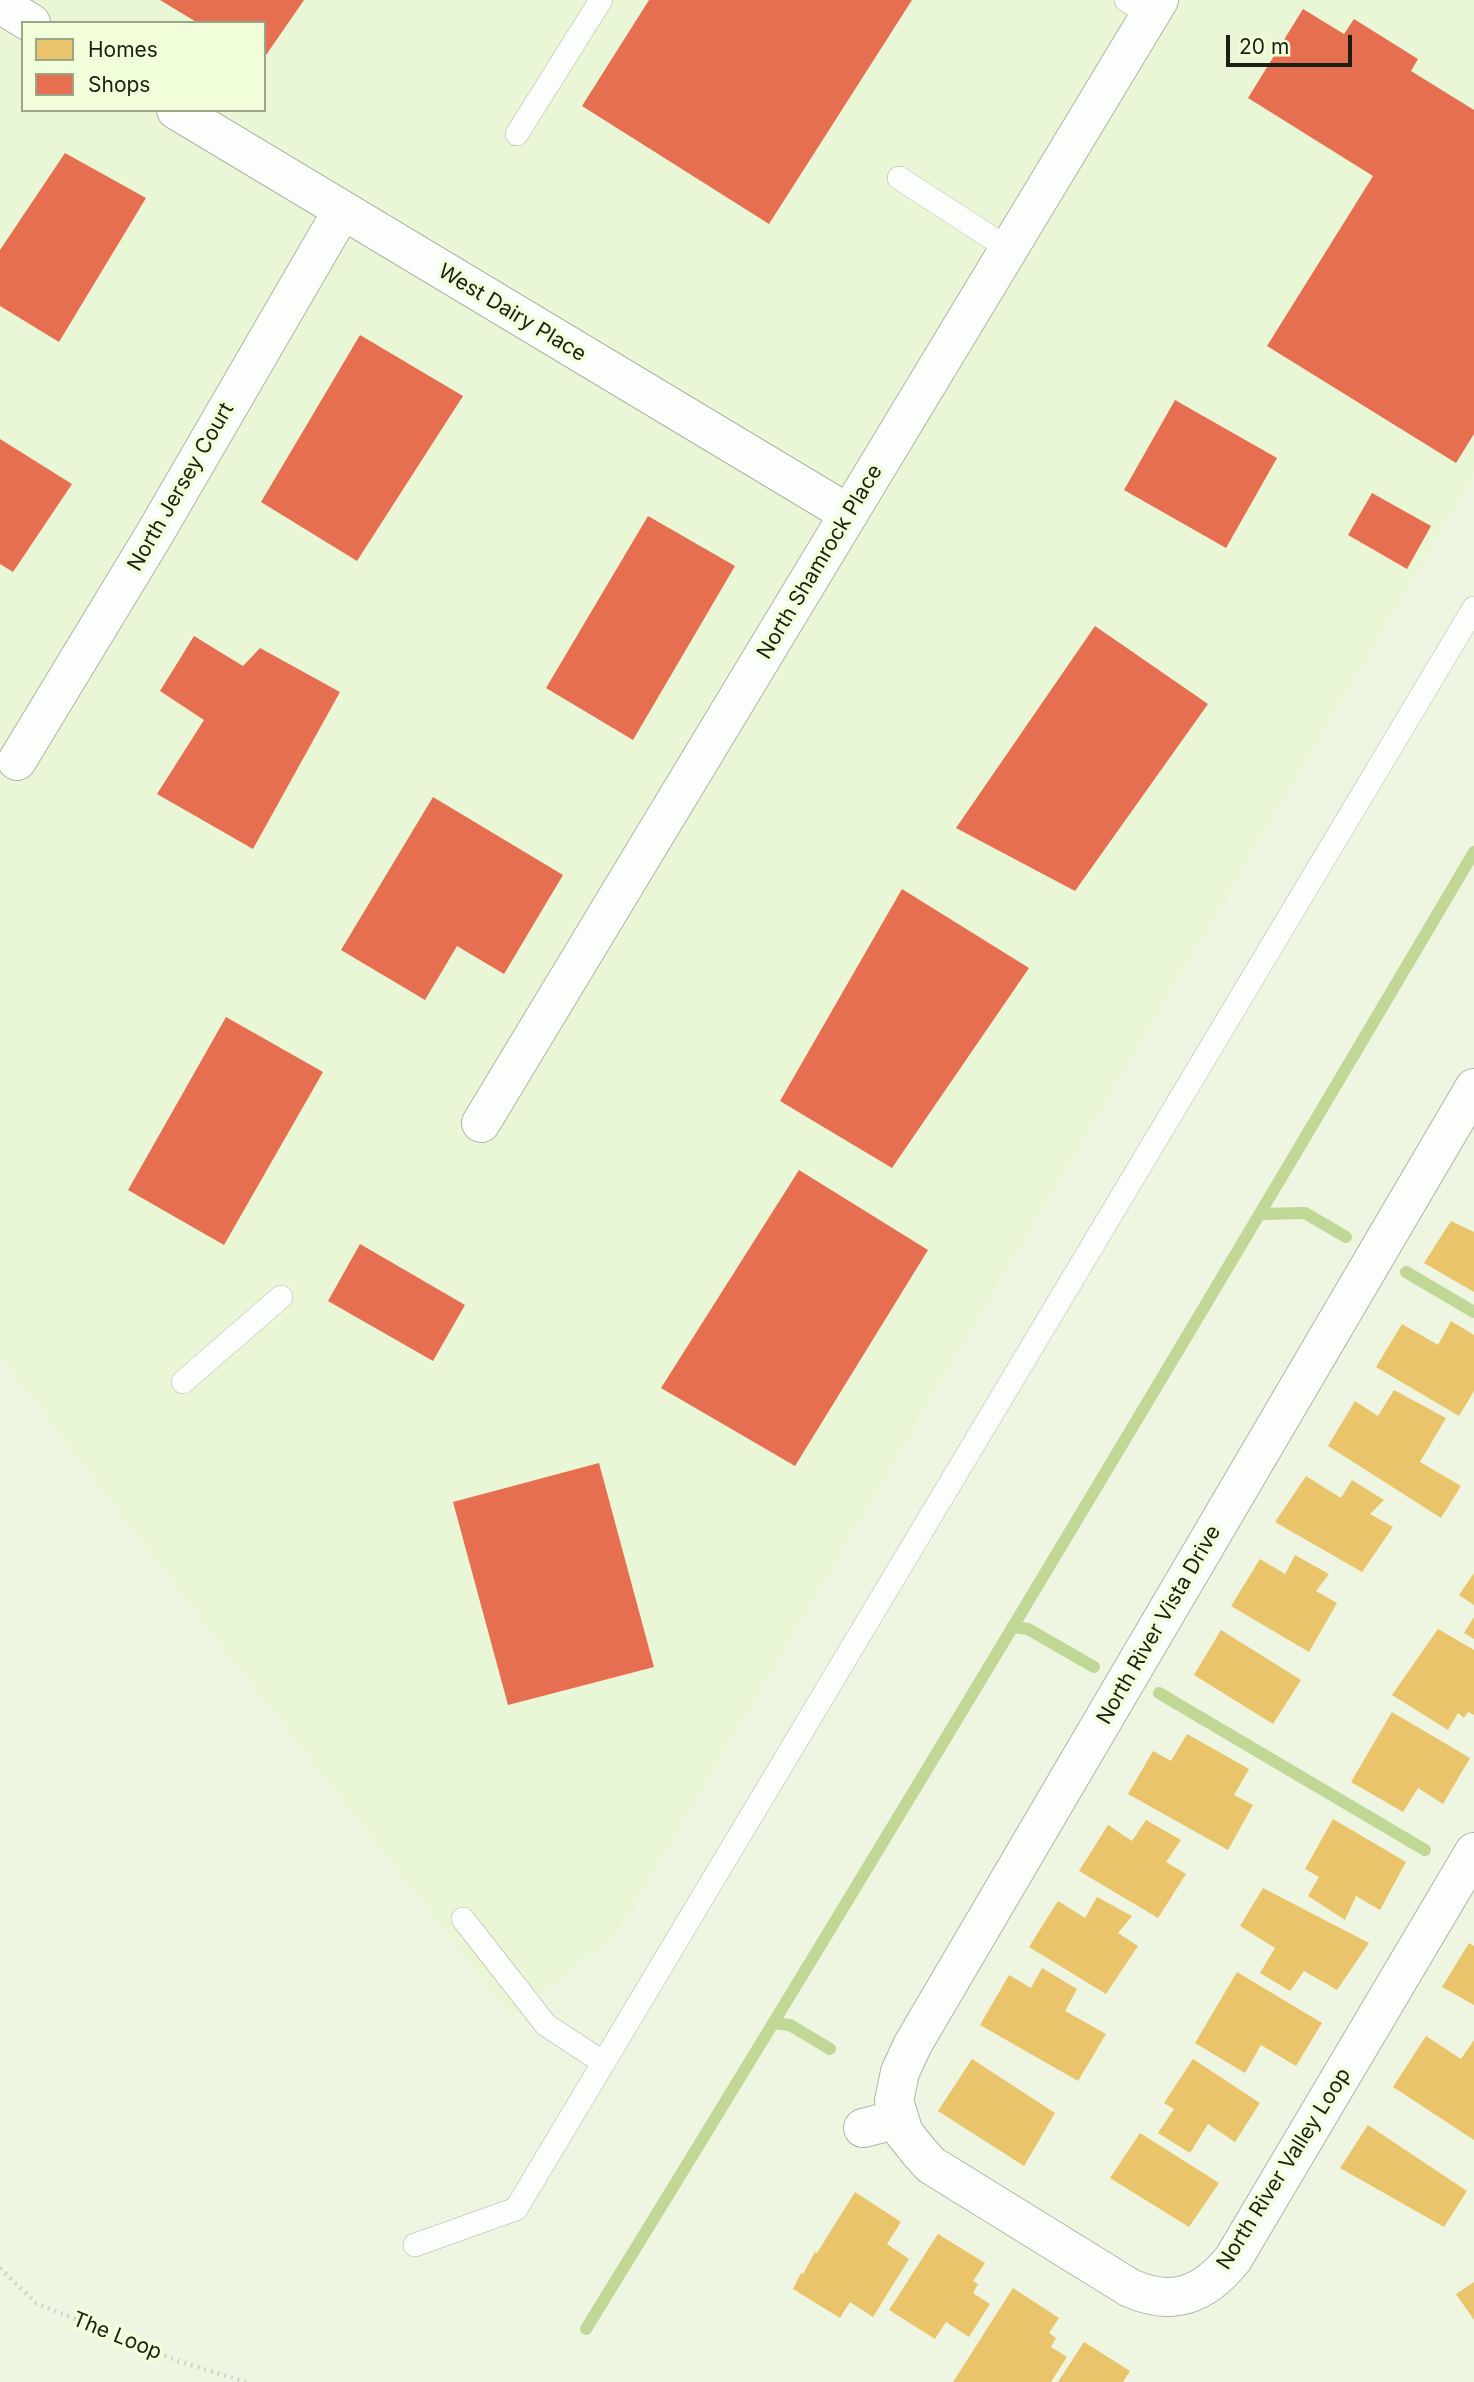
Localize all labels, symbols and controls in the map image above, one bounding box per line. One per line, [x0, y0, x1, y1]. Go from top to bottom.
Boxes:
legend [21, 21, 266, 112]
scale bar [1229, 21, 1355, 65]
text: 20 m [1239, 34, 1289, 59]
text: Homes [88, 37, 158, 62]
text: Shops [88, 72, 150, 97]
street label: West Dairy Place [433, 259, 591, 367]
street label: North Jersey Court [123, 398, 239, 576]
street label: North Shamrock Place [752, 460, 888, 664]
street label: North River Vista Drive [1092, 1521, 1226, 1729]
street label: North River Valley Loop [1212, 2064, 1356, 2274]
street label: The Loop [69, 2307, 165, 2365]

